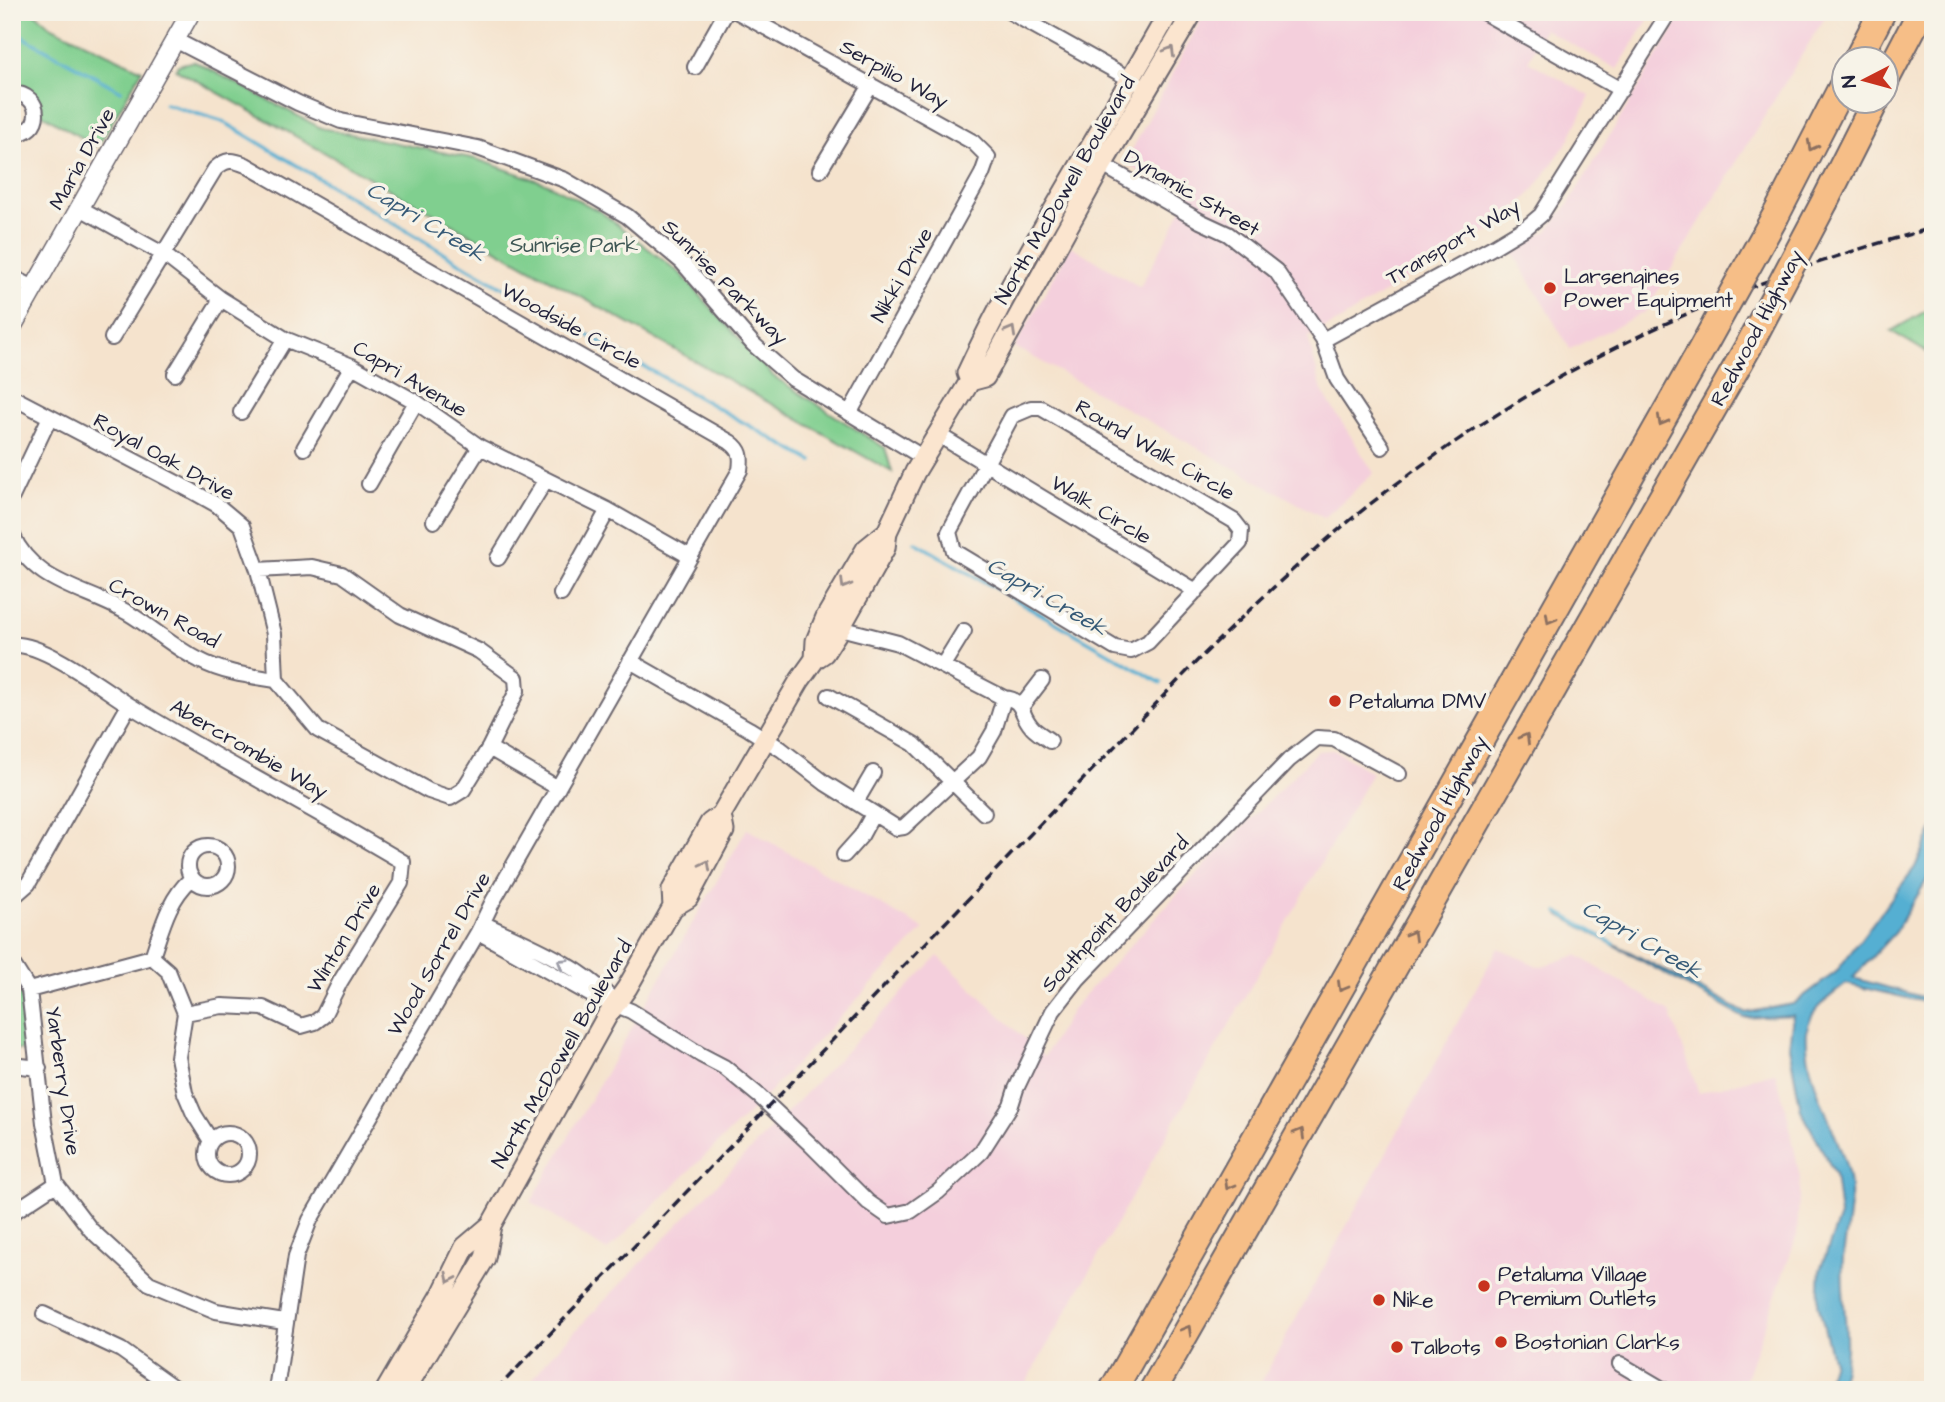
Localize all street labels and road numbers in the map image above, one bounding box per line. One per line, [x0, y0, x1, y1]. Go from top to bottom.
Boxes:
street label: Serpilio Way [834, 32, 954, 118]
street label: North McDowell Boulevard [988, 70, 1142, 310]
street label: Maria Drive [42, 103, 122, 215]
street label: Dynamic Street [1118, 142, 1266, 246]
street label: Transport Way [1381, 192, 1527, 294]
street label: Sunrise Parkway [654, 213, 795, 353]
street label: Nikki Drive [864, 222, 940, 328]
street label: Redwood Highway [1704, 244, 1812, 412]
street label: Woodside Circle [496, 276, 646, 376]
street label: Capri Avenue [347, 333, 473, 425]
street label: Round Walk Circle [1070, 393, 1240, 507]
street label: Royal Oak Drive [87, 406, 240, 510]
street label: Walk Circle [1045, 469, 1157, 551]
street label: Crown Road [103, 571, 225, 655]
street label: Abercrombie Way [164, 692, 334, 808]
street label: Redwood Highway [1385, 730, 1497, 897]
street label: Southpoint Boulevard [1035, 829, 1196, 1000]
street label: Wood Sorrel Drive [380, 867, 498, 1041]
street label: Winton Drive [300, 878, 388, 998]
street label: North McDowell Boulevard [485, 934, 639, 1174]
street label: Yarberry Drive [36, 1005, 88, 1158]

